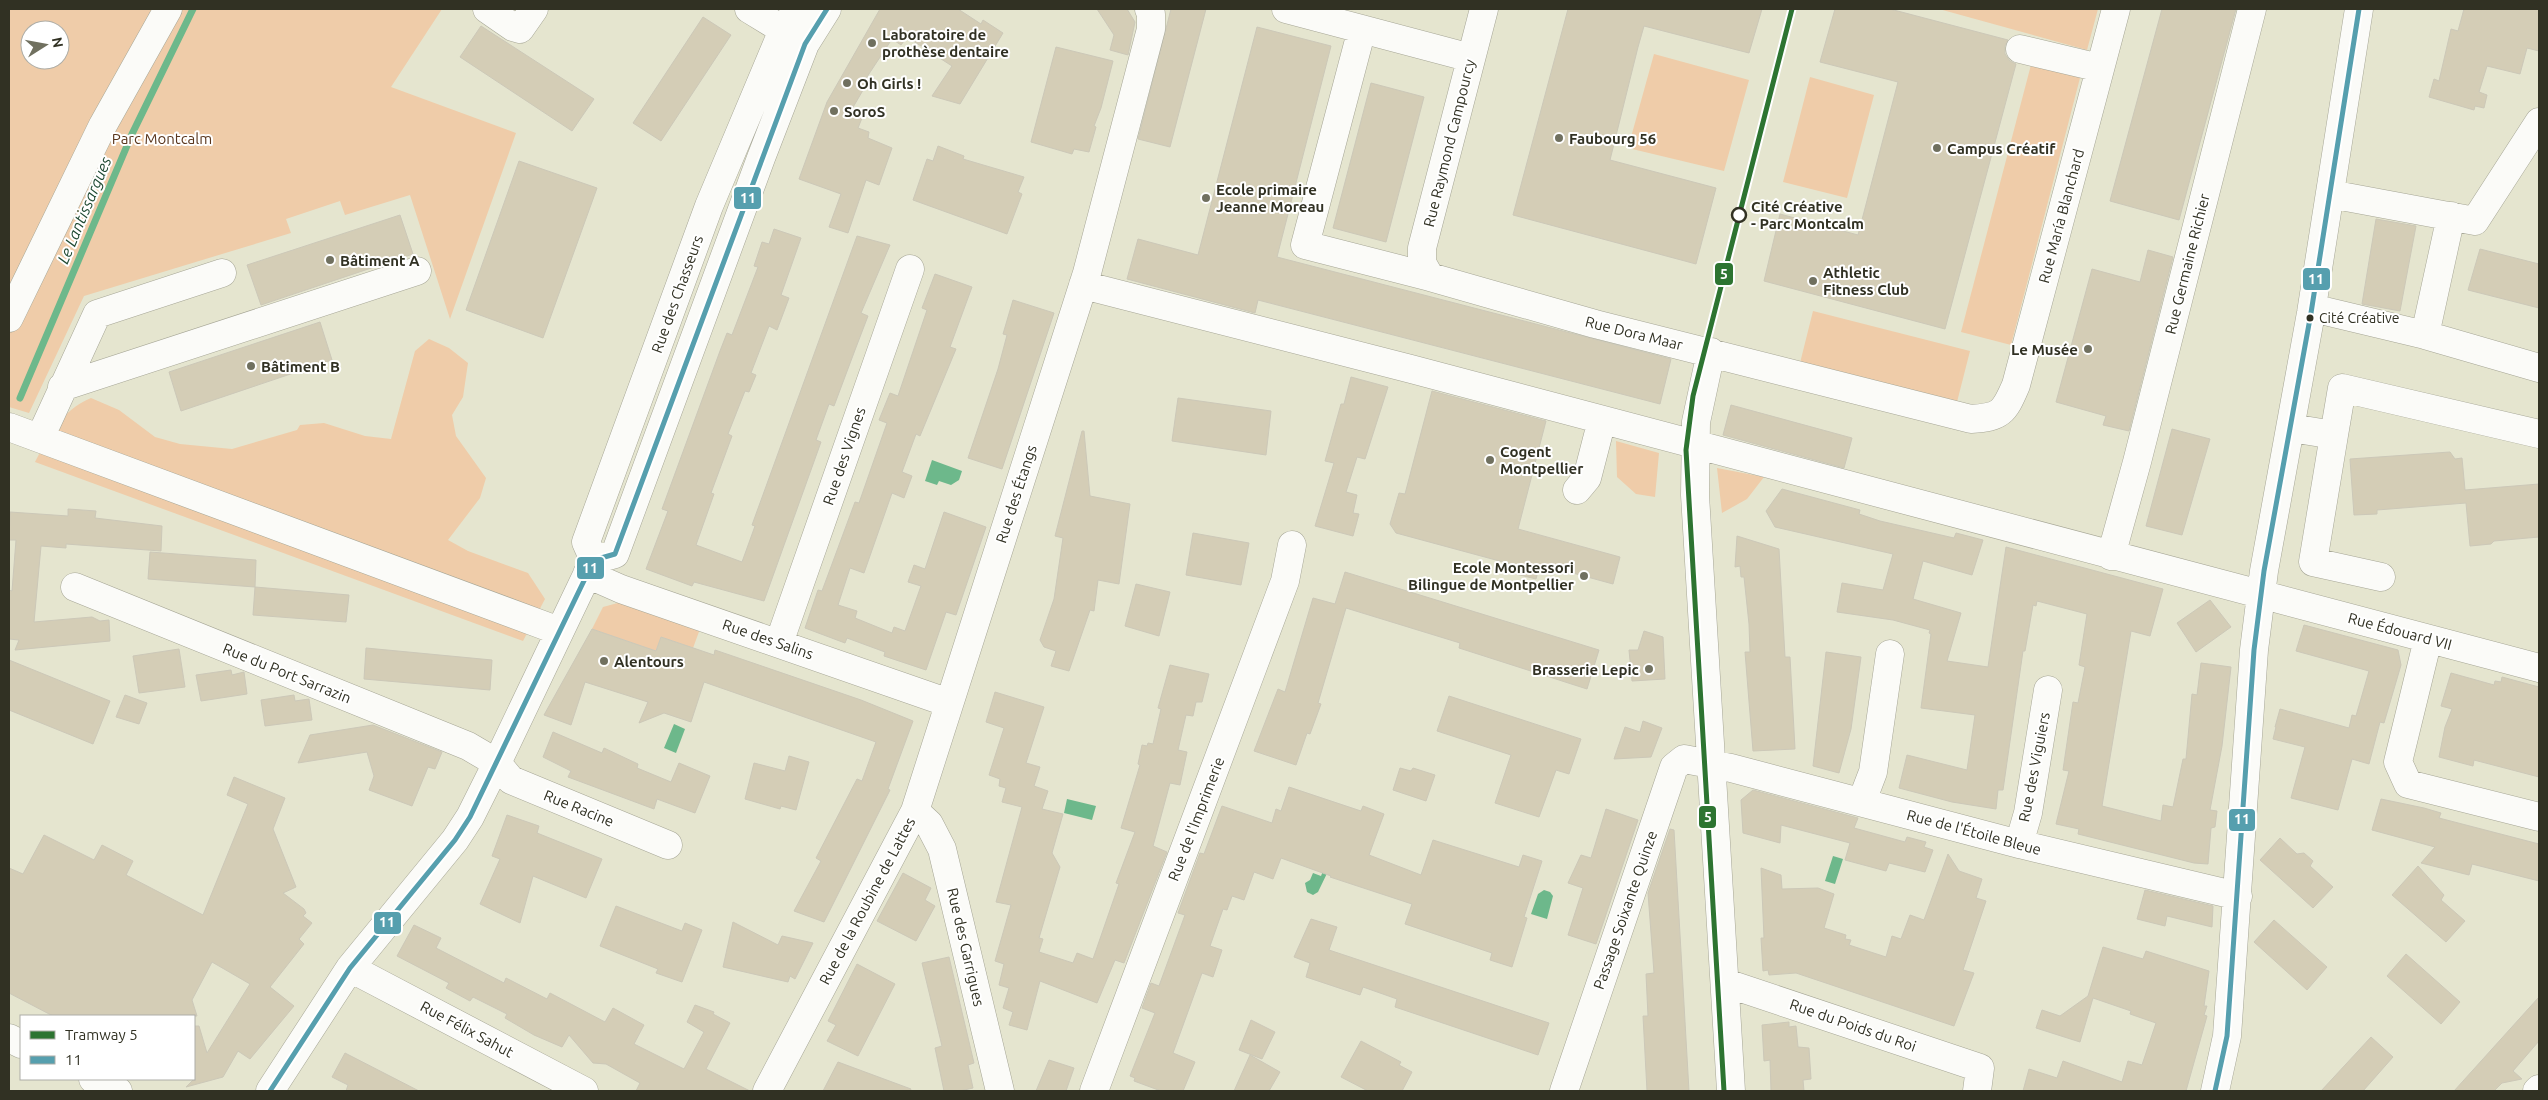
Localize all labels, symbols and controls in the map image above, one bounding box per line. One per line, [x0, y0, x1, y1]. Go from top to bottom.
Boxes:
north arrow [20, 20, 70, 70]
place label: Laboratoire de prothèse dentaire [882, 26, 1009, 60]
text: N [49, 36, 67, 49]
marker: Laboratoire de prothèse dentaire [866, 37, 878, 49]
street label: Rue Raymond Campourcy [1420, 57, 1478, 229]
place label: Oh Girls ! [857, 75, 921, 92]
marker: Oh Girls ! [841, 77, 853, 89]
place label: SoroS [844, 103, 885, 120]
marker: SoroS [828, 105, 840, 117]
park label: Parc Montcalm [112, 130, 212, 147]
place label: Faubourg 56 [1569, 130, 1656, 147]
marker: Faubourg 56 [1553, 132, 1565, 144]
place label: Campus Créatif [1947, 140, 2056, 157]
marker: Campus Créatif [1931, 142, 1943, 154]
street label: Rue María Blanchard [2035, 147, 2087, 285]
water label: Le Lantissargues [53, 154, 115, 266]
place label: Ecole primaire Jeanne Moreau [1216, 181, 1324, 215]
line badge: 11 [733, 186, 762, 210]
text: 11 [740, 190, 756, 206]
marker: Ecole primaire Jeanne Moreau [1200, 192, 1212, 204]
street label: Rue Germaine Richier [2161, 192, 2213, 336]
place label: Cité Créative - Parc Montcalm [1751, 198, 1864, 232]
marker: Cité Créative - Parc Montcalm [1731, 207, 1747, 223]
street label: Rue des Chasseurs [648, 233, 706, 355]
place label: Bâtiment A [340, 252, 420, 269]
marker: Bâtiment A [324, 254, 336, 266]
line badge: 5 [1714, 262, 1734, 286]
place label: Athletic Fitness Club [1823, 264, 1909, 298]
text: 5 [1720, 266, 1728, 282]
line badge: 11 [2302, 267, 2331, 291]
text: 11 [2308, 271, 2324, 287]
marker: Athletic Fitness Club [1807, 275, 1819, 287]
place label: Cité Créative [2319, 310, 2400, 326]
street label: Rue Dora Maar [1583, 313, 1685, 353]
marker: Cité Créative [2305, 313, 2315, 323]
place label: Le Musée [2011, 341, 2078, 358]
marker: Le Musée [2082, 343, 2094, 355]
place label: Bâtiment B [261, 358, 340, 375]
marker: Bâtiment B [245, 360, 257, 372]
street label: Rue des Vignes [819, 405, 869, 507]
street label: Rue des Étangs [992, 443, 1040, 545]
place label: Cogent Montpellier [1500, 443, 1584, 477]
marker: Cogent Montpellier [1484, 454, 1496, 466]
line badge: 11 [576, 556, 605, 580]
place label: Ecole Montessori Bilingue de Montpellier [1408, 559, 1575, 593]
text: 11 [582, 560, 598, 576]
marker: Ecole Montessori Bilingue de Montpellier [1578, 570, 1590, 582]
street label: Rue Édouard VII [2346, 609, 2454, 653]
street label: Rue des Salins [720, 616, 816, 662]
street label: Rue du Port Sarrazin [220, 640, 354, 706]
place label: Alentours [614, 653, 684, 670]
marker: Alentours [598, 655, 610, 667]
place label: Brasserie Lepic [1532, 661, 1639, 678]
marker: Brasserie Lepic [1643, 663, 1655, 675]
street label: Rue des Viguiers [2015, 711, 2053, 823]
street label: Rue de l'Imprimerie [1165, 755, 1227, 883]
street label: Rue Racine [541, 786, 617, 830]
line badge: 5 [1698, 805, 1717, 829]
street label: Rue de l'Étoile Bleue [1905, 806, 2043, 858]
line badge: 11 [2228, 808, 2256, 832]
text: 5 [1704, 809, 1712, 825]
text: 11 [2234, 811, 2250, 827]
street label: Rue de la Roubine de Lattes [816, 814, 918, 988]
street label: Passage Soixante Quinze [1590, 828, 1660, 992]
street label: Rue des Garrigues [944, 886, 988, 1008]
line badge: 11 [373, 911, 402, 935]
text: 11 [379, 914, 395, 930]
street label: Rue du Poids du Roi [1787, 995, 1919, 1055]
street label: Rue Félix Sahut [418, 997, 517, 1061]
legend [20, 1015, 195, 1080]
text: Tramway 5 [65, 1026, 138, 1043]
text: 11 [65, 1051, 82, 1068]

